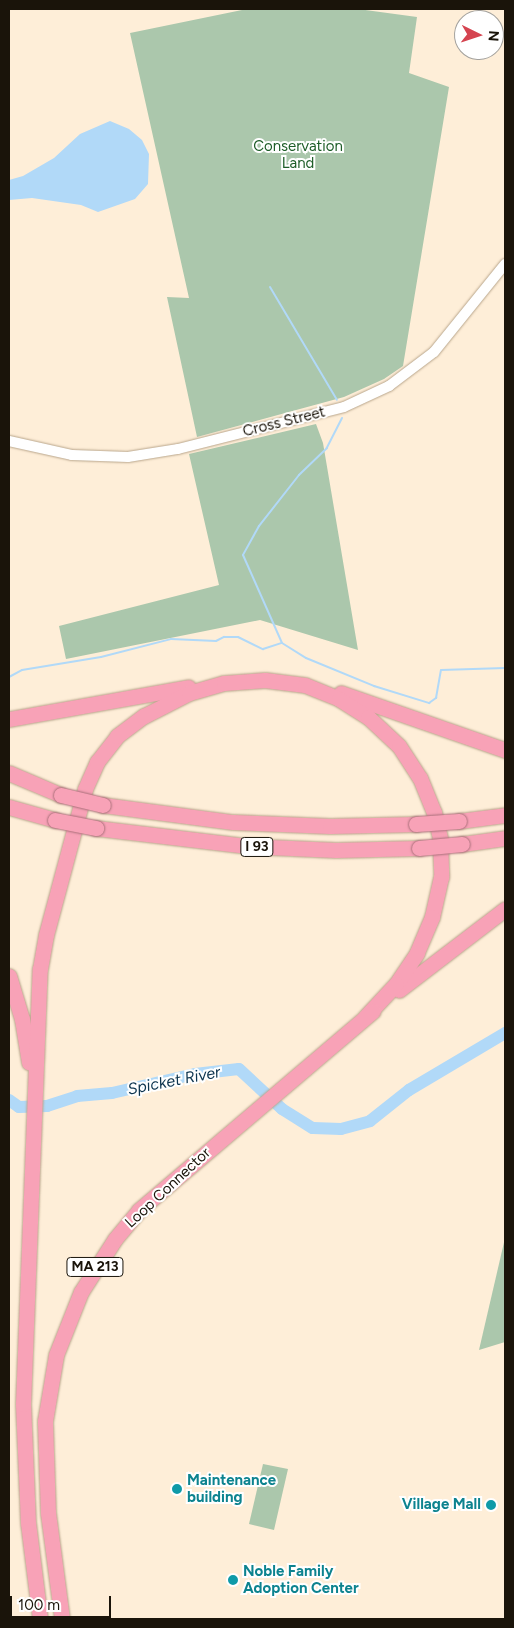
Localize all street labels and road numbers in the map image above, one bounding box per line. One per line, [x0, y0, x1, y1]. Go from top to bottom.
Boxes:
street label: Cross Street [241, 403, 327, 441]
road number: I 93 [240, 836, 274, 859]
street label: Loop Connector [122, 1144, 214, 1232]
road number: MA 213 [66, 1256, 124, 1278]

